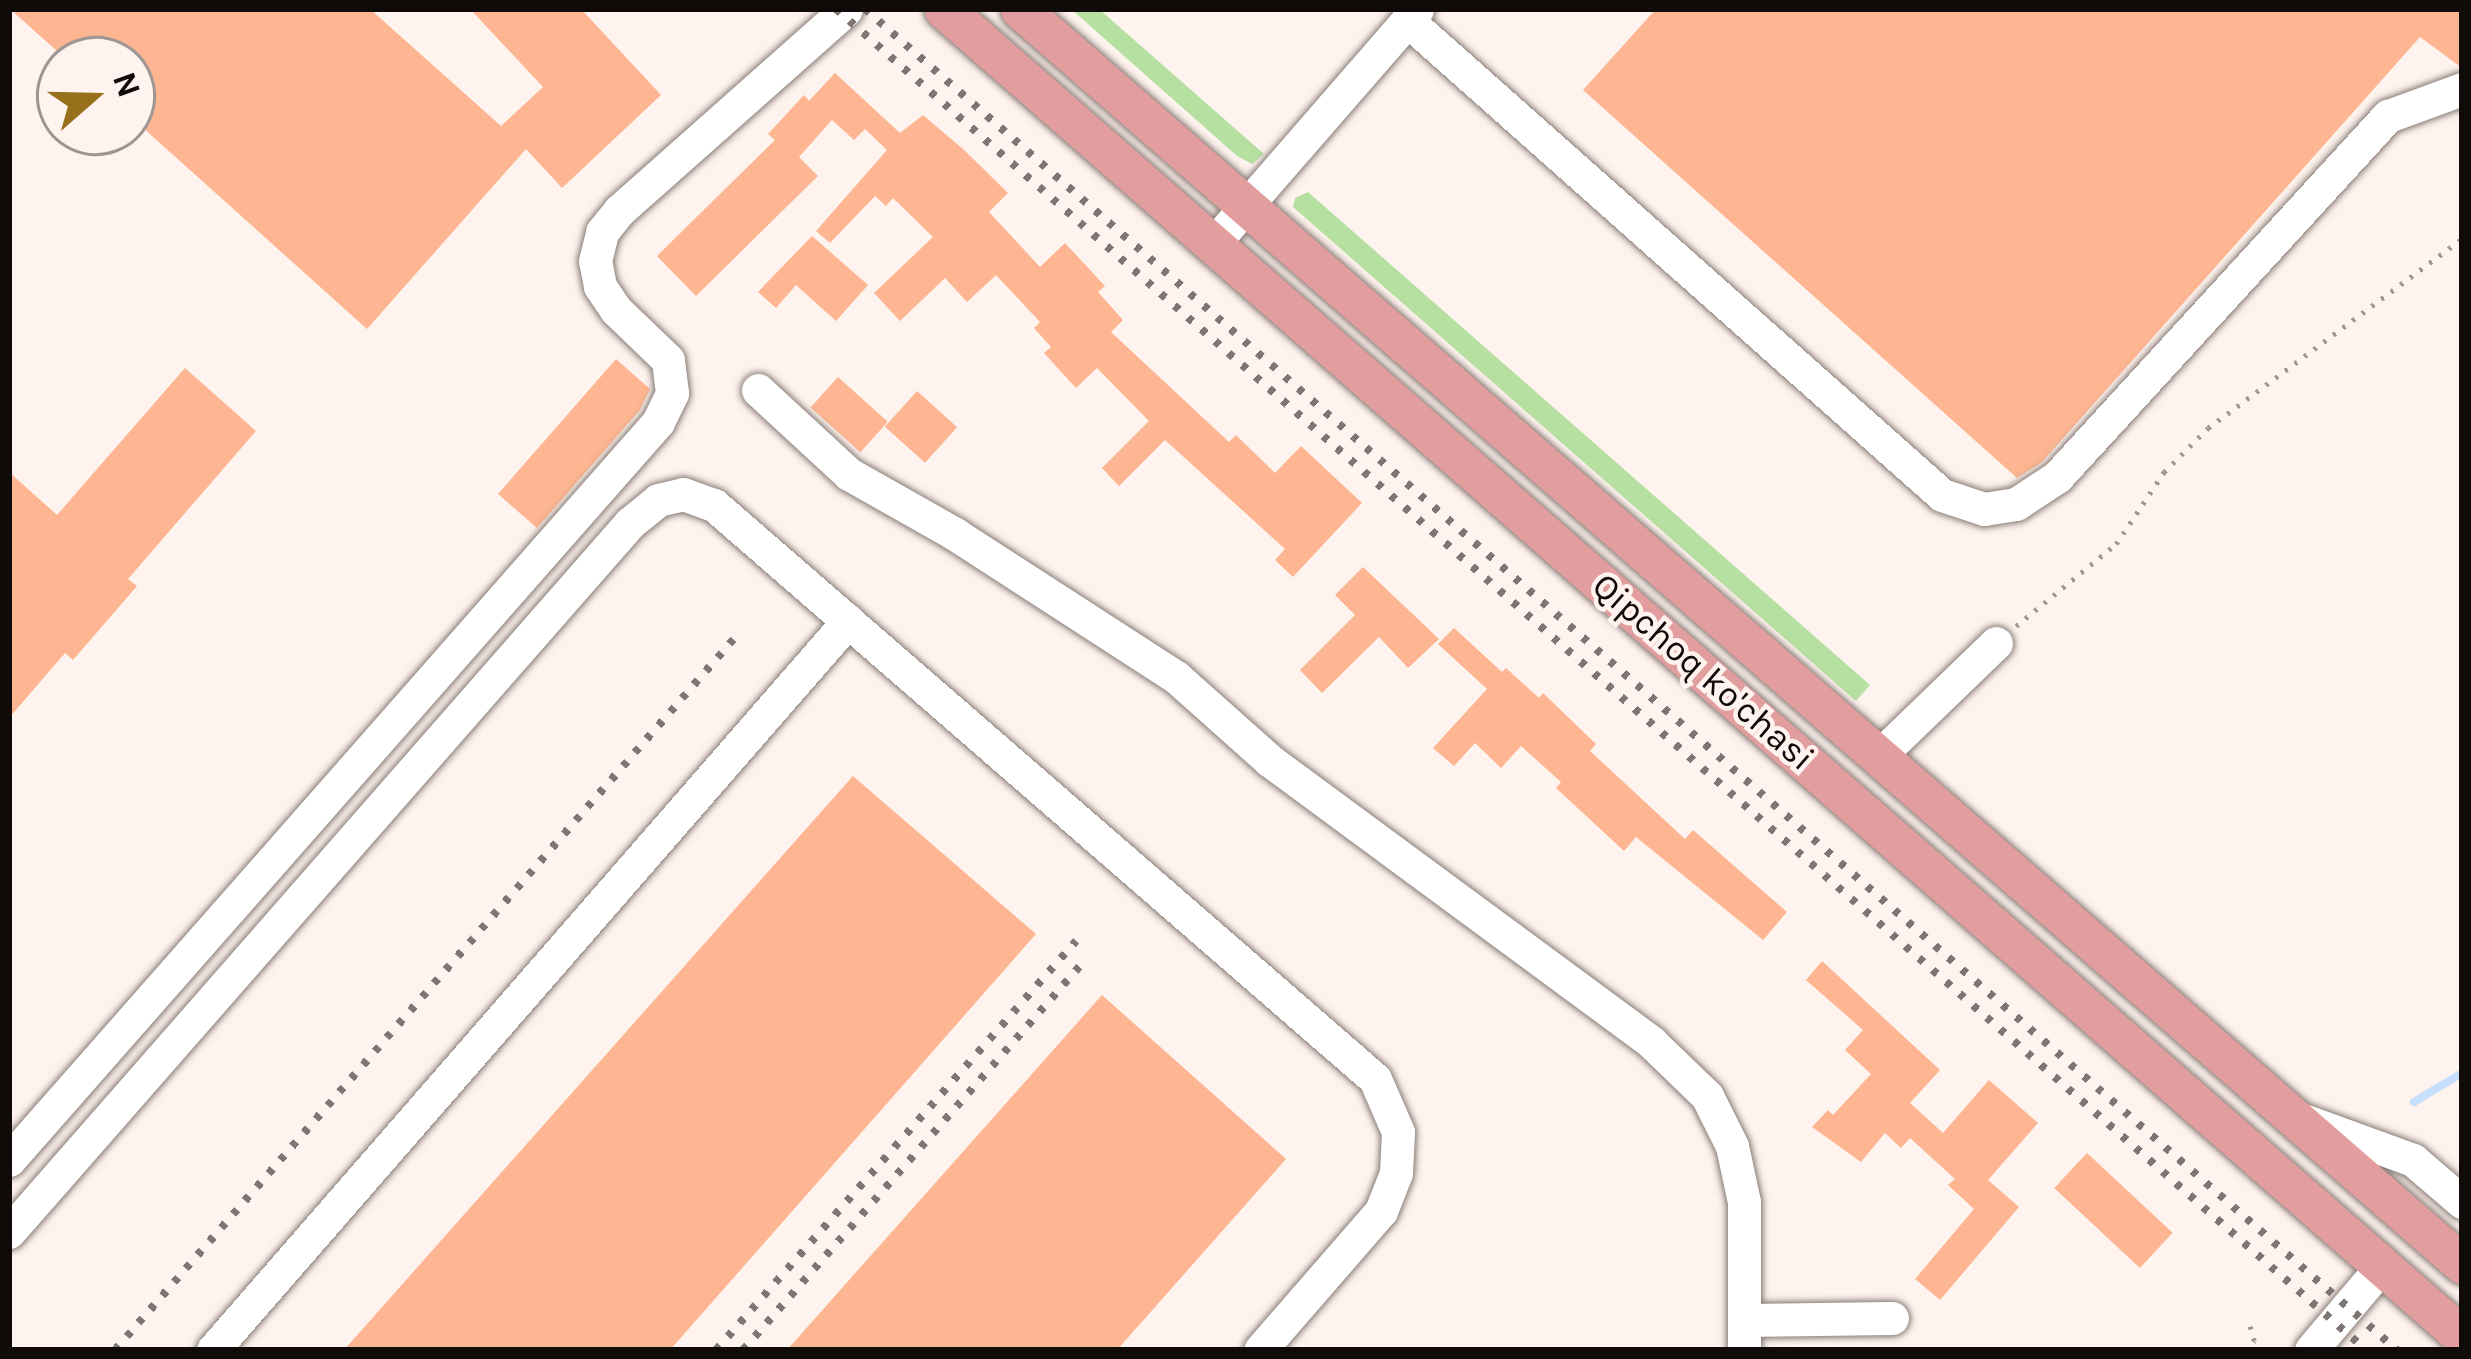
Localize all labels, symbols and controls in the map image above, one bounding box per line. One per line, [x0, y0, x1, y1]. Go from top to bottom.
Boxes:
north arrow [36, 36, 156, 156]
text: N [105, 67, 149, 102]
street label: Qipchoq ko'chasi [1583, 564, 1823, 780]

